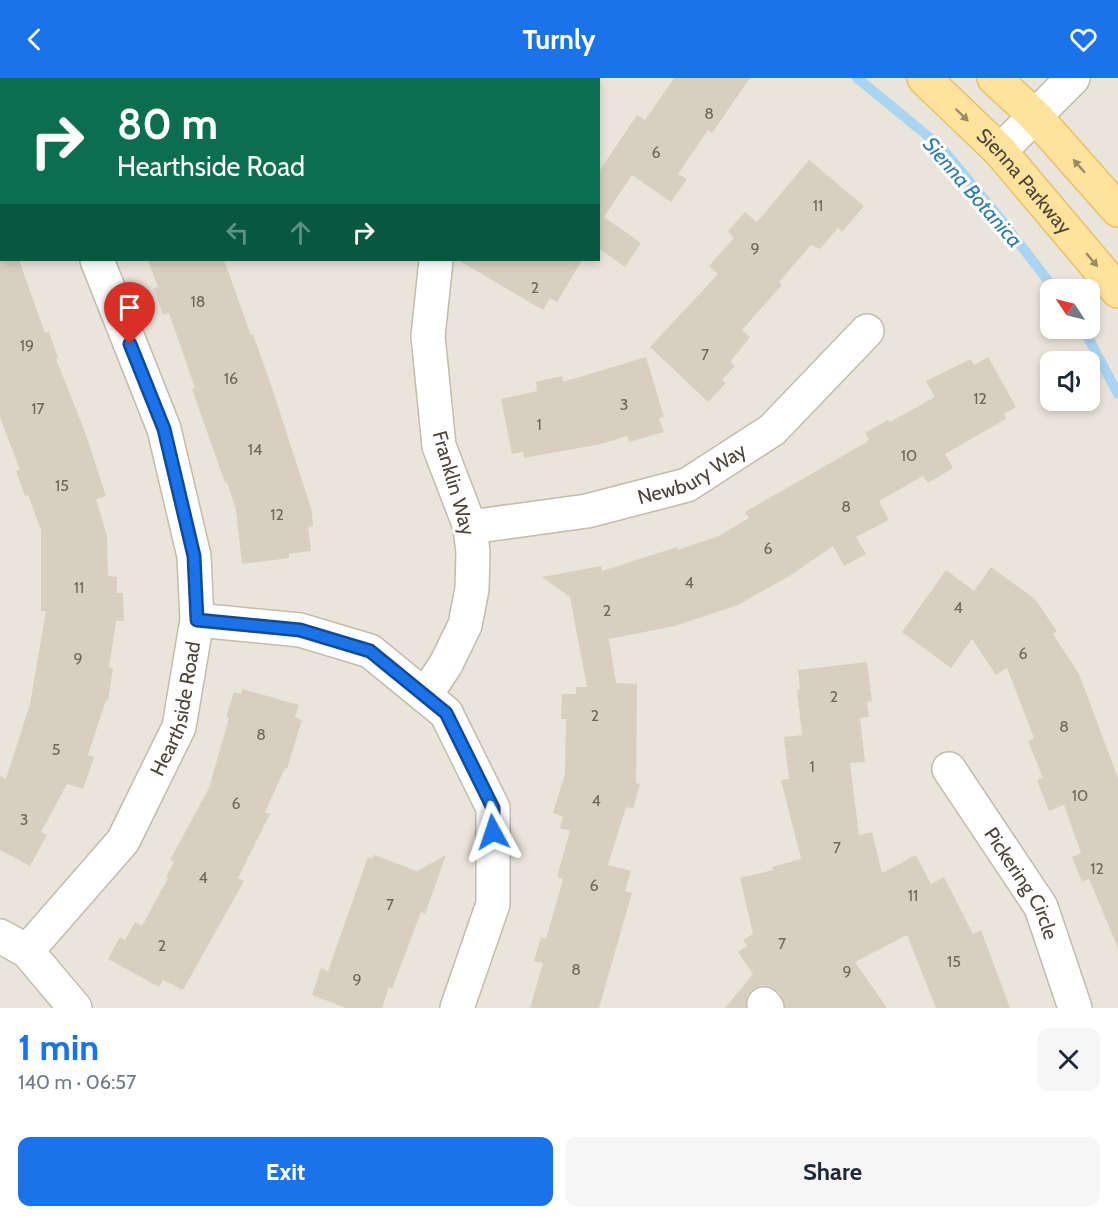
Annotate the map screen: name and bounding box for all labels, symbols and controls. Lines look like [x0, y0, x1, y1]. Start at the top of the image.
icon: back [18, 23, 51, 56]
text: Turnly [523, 23, 595, 56]
icon: heart [1067, 23, 1100, 56]
text: 80 m [117, 98, 218, 150]
icon: right [18, 102, 96, 180]
house number: 8 [704, 104, 714, 123]
one-way arrow [954, 107, 968, 121]
street label: Sienna Parkway [972, 123, 1077, 239]
water label: Sienna Botanica [918, 132, 1028, 252]
house number: 6 [651, 143, 661, 162]
text: Hearthside Road [117, 150, 305, 183]
one-way arrow [1073, 159, 1086, 174]
house number: 11 [813, 196, 823, 215]
icon: left [221, 216, 254, 249]
icon: ahead [284, 216, 317, 249]
icon: right [347, 216, 380, 249]
house number: 9 [750, 239, 760, 258]
one-way arrow [1085, 252, 1098, 267]
house number: 2 [531, 278, 539, 297]
north arrow [1040, 279, 1100, 339]
map controls [1040, 279, 1100, 411]
pin [104, 282, 155, 344]
icon: arrive [113, 291, 146, 324]
house number: 18 [191, 292, 205, 311]
house number: 19 [20, 336, 34, 355]
house number: 7 [701, 345, 709, 364]
button: sound [1040, 351, 1100, 411]
house number: 16 [224, 369, 238, 388]
house number: 12 [973, 389, 987, 408]
house number: 3 [620, 395, 628, 414]
house number: 17 [31, 399, 45, 418]
house number: 1 [536, 415, 542, 434]
street label: Franklin Way [428, 428, 480, 538]
street label: Newbury Way [635, 438, 750, 509]
house number: 14 [248, 440, 262, 459]
house number: 10 [901, 446, 917, 465]
house number: 15 [55, 476, 69, 495]
house number: 8 [841, 497, 851, 516]
house number: 12 [270, 505, 284, 524]
house number: 6 [763, 539, 773, 558]
house number: 4 [684, 573, 694, 592]
house number: 11 [74, 578, 84, 597]
house number: 4 [953, 598, 963, 617]
house number: 2 [603, 601, 611, 620]
street label: Hearthside Road [145, 640, 205, 780]
house number: 6 [1018, 644, 1028, 663]
house number: 9 [73, 649, 83, 668]
house number: 2 [830, 687, 838, 706]
house number: 2 [591, 706, 599, 725]
house number: 8 [1059, 717, 1069, 736]
house number: 8 [256, 725, 266, 744]
house number: 5 [52, 740, 60, 759]
house number: 1 [809, 757, 815, 776]
house number: 10 [1072, 786, 1088, 805]
house number: 4 [591, 791, 601, 810]
house number: 6 [231, 794, 241, 813]
position arrow [461, 800, 525, 864]
house number: 3 [20, 810, 28, 829]
street label: Pickering Circle [979, 823, 1063, 943]
house number: 7 [833, 838, 841, 857]
house number: 12 [1090, 859, 1104, 878]
house number: 4 [198, 868, 208, 887]
house number: 6 [589, 876, 599, 895]
house number: 11 [908, 886, 918, 905]
house number: 7 [386, 895, 394, 914]
house number: 7 [778, 934, 786, 953]
house number: 2 [158, 936, 166, 955]
house number: 15 [947, 952, 961, 971]
house number: 8 [571, 960, 581, 979]
house number: 9 [842, 962, 852, 981]
house number: 9 [352, 970, 362, 989]
text: 1 min [18, 1025, 99, 1069]
button: close [1037, 1028, 1100, 1091]
text: 140 m · 06:57 [18, 1070, 136, 1094]
button: Exit [18, 1137, 553, 1206]
button: Share [565, 1137, 1100, 1206]

